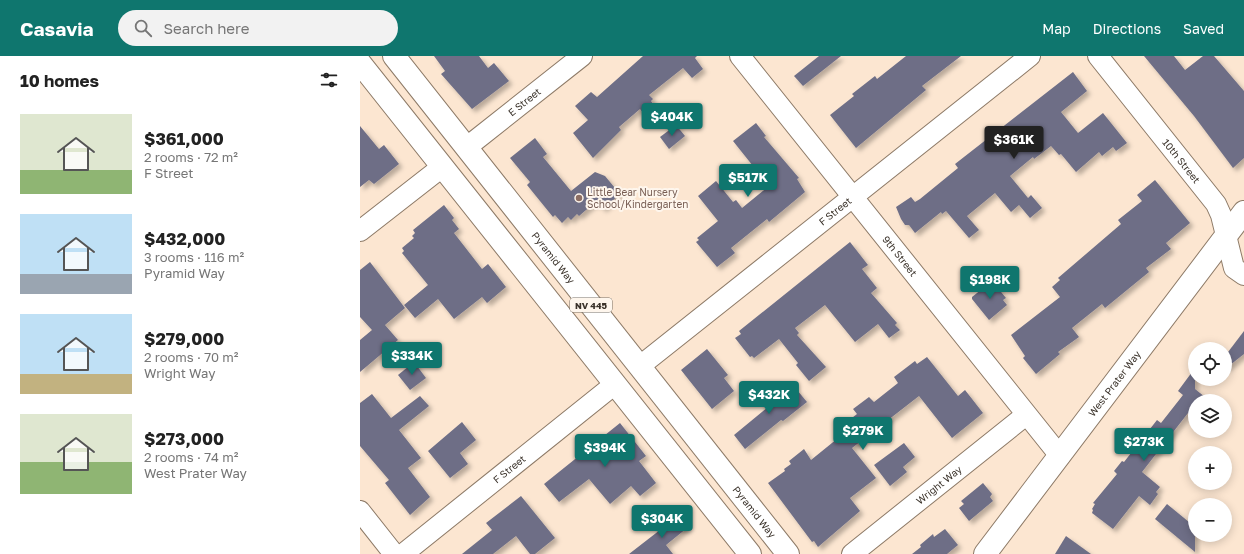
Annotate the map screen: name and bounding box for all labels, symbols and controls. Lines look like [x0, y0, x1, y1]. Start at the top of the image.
search box [118, 10, 398, 46]
text: Casavia [20, 17, 94, 40]
icon: search [132, 17, 154, 39]
text: Search here [164, 19, 249, 37]
text: Map [1042, 20, 1071, 37]
text: Directions [1093, 20, 1161, 37]
text: Saved [1183, 20, 1224, 37]
icon: filters [318, 69, 340, 91]
text: 10 homes [20, 70, 99, 91]
street label: E Street [506, 85, 543, 118]
pin: $404K [644, 103, 700, 137]
text: $404K [651, 108, 693, 124]
pin: $361K [986, 126, 1042, 160]
text: $361,000 [144, 128, 224, 149]
icon: home [52, 130, 100, 178]
text: $361K [993, 131, 1035, 147]
street label: 10th Street [1160, 136, 1203, 185]
text: 2 rooms · 72 m² [144, 149, 238, 165]
pin: $517K [720, 164, 776, 198]
text: F Street [144, 165, 193, 181]
text: $517K [728, 169, 768, 185]
place label: Little Bear Nursery School/Kindergarten [587, 186, 688, 210]
marker: Little Bear Nursery School/Kindergarten [574, 193, 584, 203]
street label: F Street [816, 195, 854, 228]
text: $432,000 [144, 228, 225, 249]
street label: Pyramid Way [529, 229, 578, 286]
icon: home [52, 230, 100, 278]
street label: 9th Street [880, 233, 920, 279]
text: 3 rooms · 116 m² [144, 249, 244, 265]
text: Pyramid Way [144, 265, 225, 281]
pin: $198K [962, 266, 1018, 300]
text: $198K [969, 271, 1011, 287]
road number: NV 445 [570, 298, 612, 312]
text: $279,000 [144, 328, 224, 349]
icon: home [52, 330, 100, 378]
pin: $334K [384, 342, 440, 376]
map controls [1188, 342, 1232, 542]
button: locate [1188, 342, 1232, 386]
text: $334K [391, 347, 433, 363]
street label: West Prater Way [1085, 348, 1143, 419]
text: 2 rooms · 70 m² [144, 349, 239, 365]
text: Wright Way [144, 365, 215, 381]
pin: $432K [741, 381, 797, 415]
text: $432K [748, 386, 790, 402]
button: layers [1188, 394, 1232, 438]
pin: $279K [835, 417, 891, 451]
text: $279K [842, 422, 884, 438]
text: $273,000 [144, 428, 224, 449]
pin: $273K [1116, 428, 1172, 462]
icon: home [52, 430, 100, 478]
text: $273K [1123, 433, 1165, 449]
pin: $394K [577, 434, 633, 468]
text: $394K [584, 439, 626, 455]
button: + [1188, 446, 1232, 490]
text: 2 rooms · 74 m² [144, 449, 238, 465]
street label: F Street [490, 452, 528, 486]
street label: Wright Way [914, 463, 964, 507]
text: West Prater Way [144, 465, 247, 481]
street label: Pyramid Way [730, 483, 779, 540]
button: − [1188, 498, 1232, 542]
pin: $304K [634, 505, 690, 539]
text: $304K [641, 510, 683, 526]

